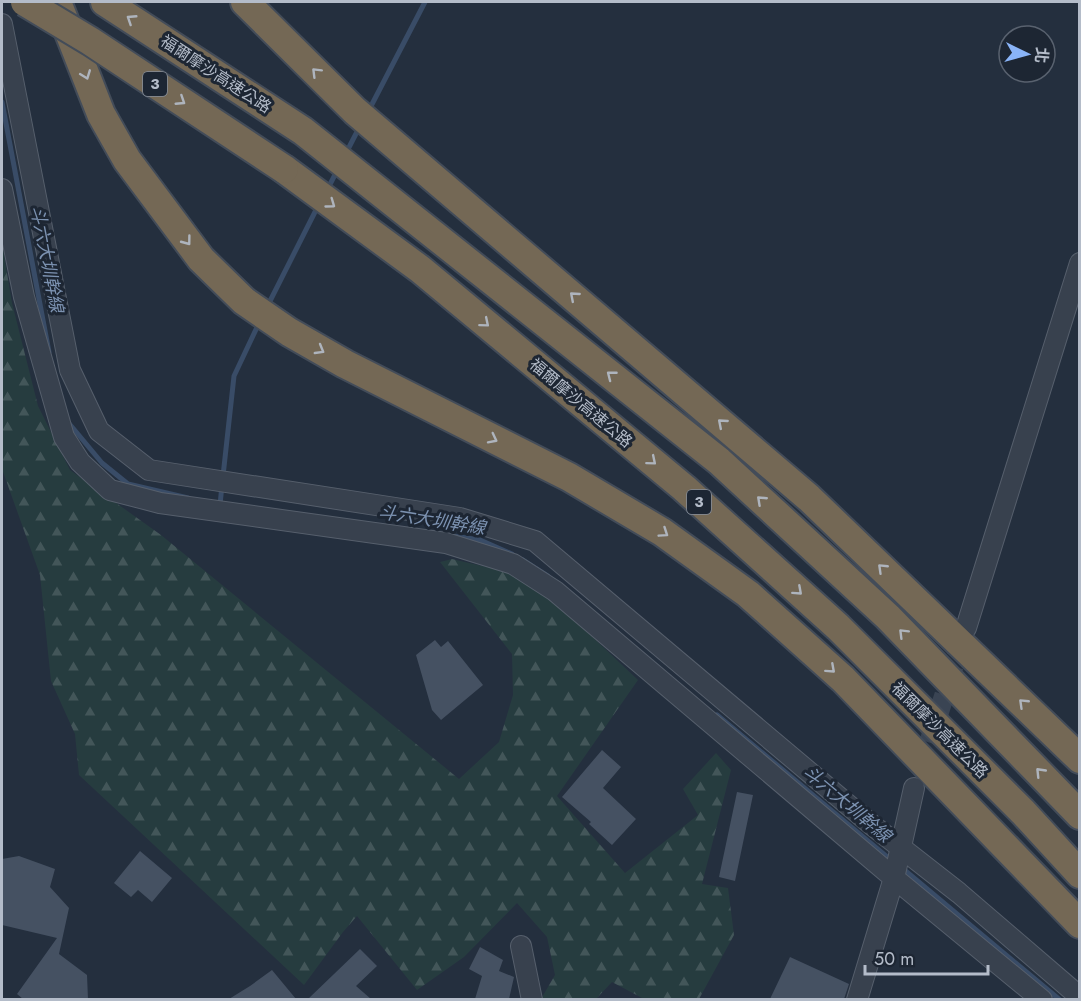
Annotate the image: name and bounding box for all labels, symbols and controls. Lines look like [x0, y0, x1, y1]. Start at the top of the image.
one-way arrow [127, 14, 137, 26]
north arrow [997, 24, 1057, 84]
street label: 福爾摩沙高速公路 [156, 29, 276, 119]
text: 北 [1029, 46, 1054, 64]
one-way arrow [79, 69, 91, 80]
one-way arrow [313, 69, 324, 80]
road number: 3 [143, 72, 167, 96]
one-way arrow [174, 94, 185, 105]
one-way arrow [325, 197, 336, 208]
water label: 斗六大圳幹線 [24, 204, 70, 316]
one-way arrow [180, 234, 191, 245]
one-way arrow [570, 292, 581, 303]
one-way arrow [478, 316, 489, 327]
one-way arrow [314, 342, 324, 354]
street label: 福爾摩沙高速公路 [525, 353, 637, 453]
one-way arrow [607, 372, 618, 383]
one-way arrow [718, 419, 729, 430]
one-way arrow [487, 432, 498, 443]
one-way arrow [645, 454, 656, 465]
road number: 3 [687, 490, 711, 514]
one-way arrow [757, 496, 768, 507]
water label: 斗六大圳幹線 [377, 499, 489, 542]
one-way arrow [658, 526, 668, 538]
one-way arrow [879, 564, 889, 575]
one-way arrow [791, 584, 801, 595]
one-way arrow [900, 629, 911, 640]
one-way arrow [825, 662, 835, 673]
street label: 福爾摩沙高速公路 [887, 677, 993, 783]
one-way arrow [1020, 699, 1030, 710]
water label: 斗六大圳幹線 [797, 759, 898, 850]
one-way arrow [1036, 768, 1047, 778]
scale bar [865, 938, 988, 976]
text: 50 m [874, 946, 914, 972]

